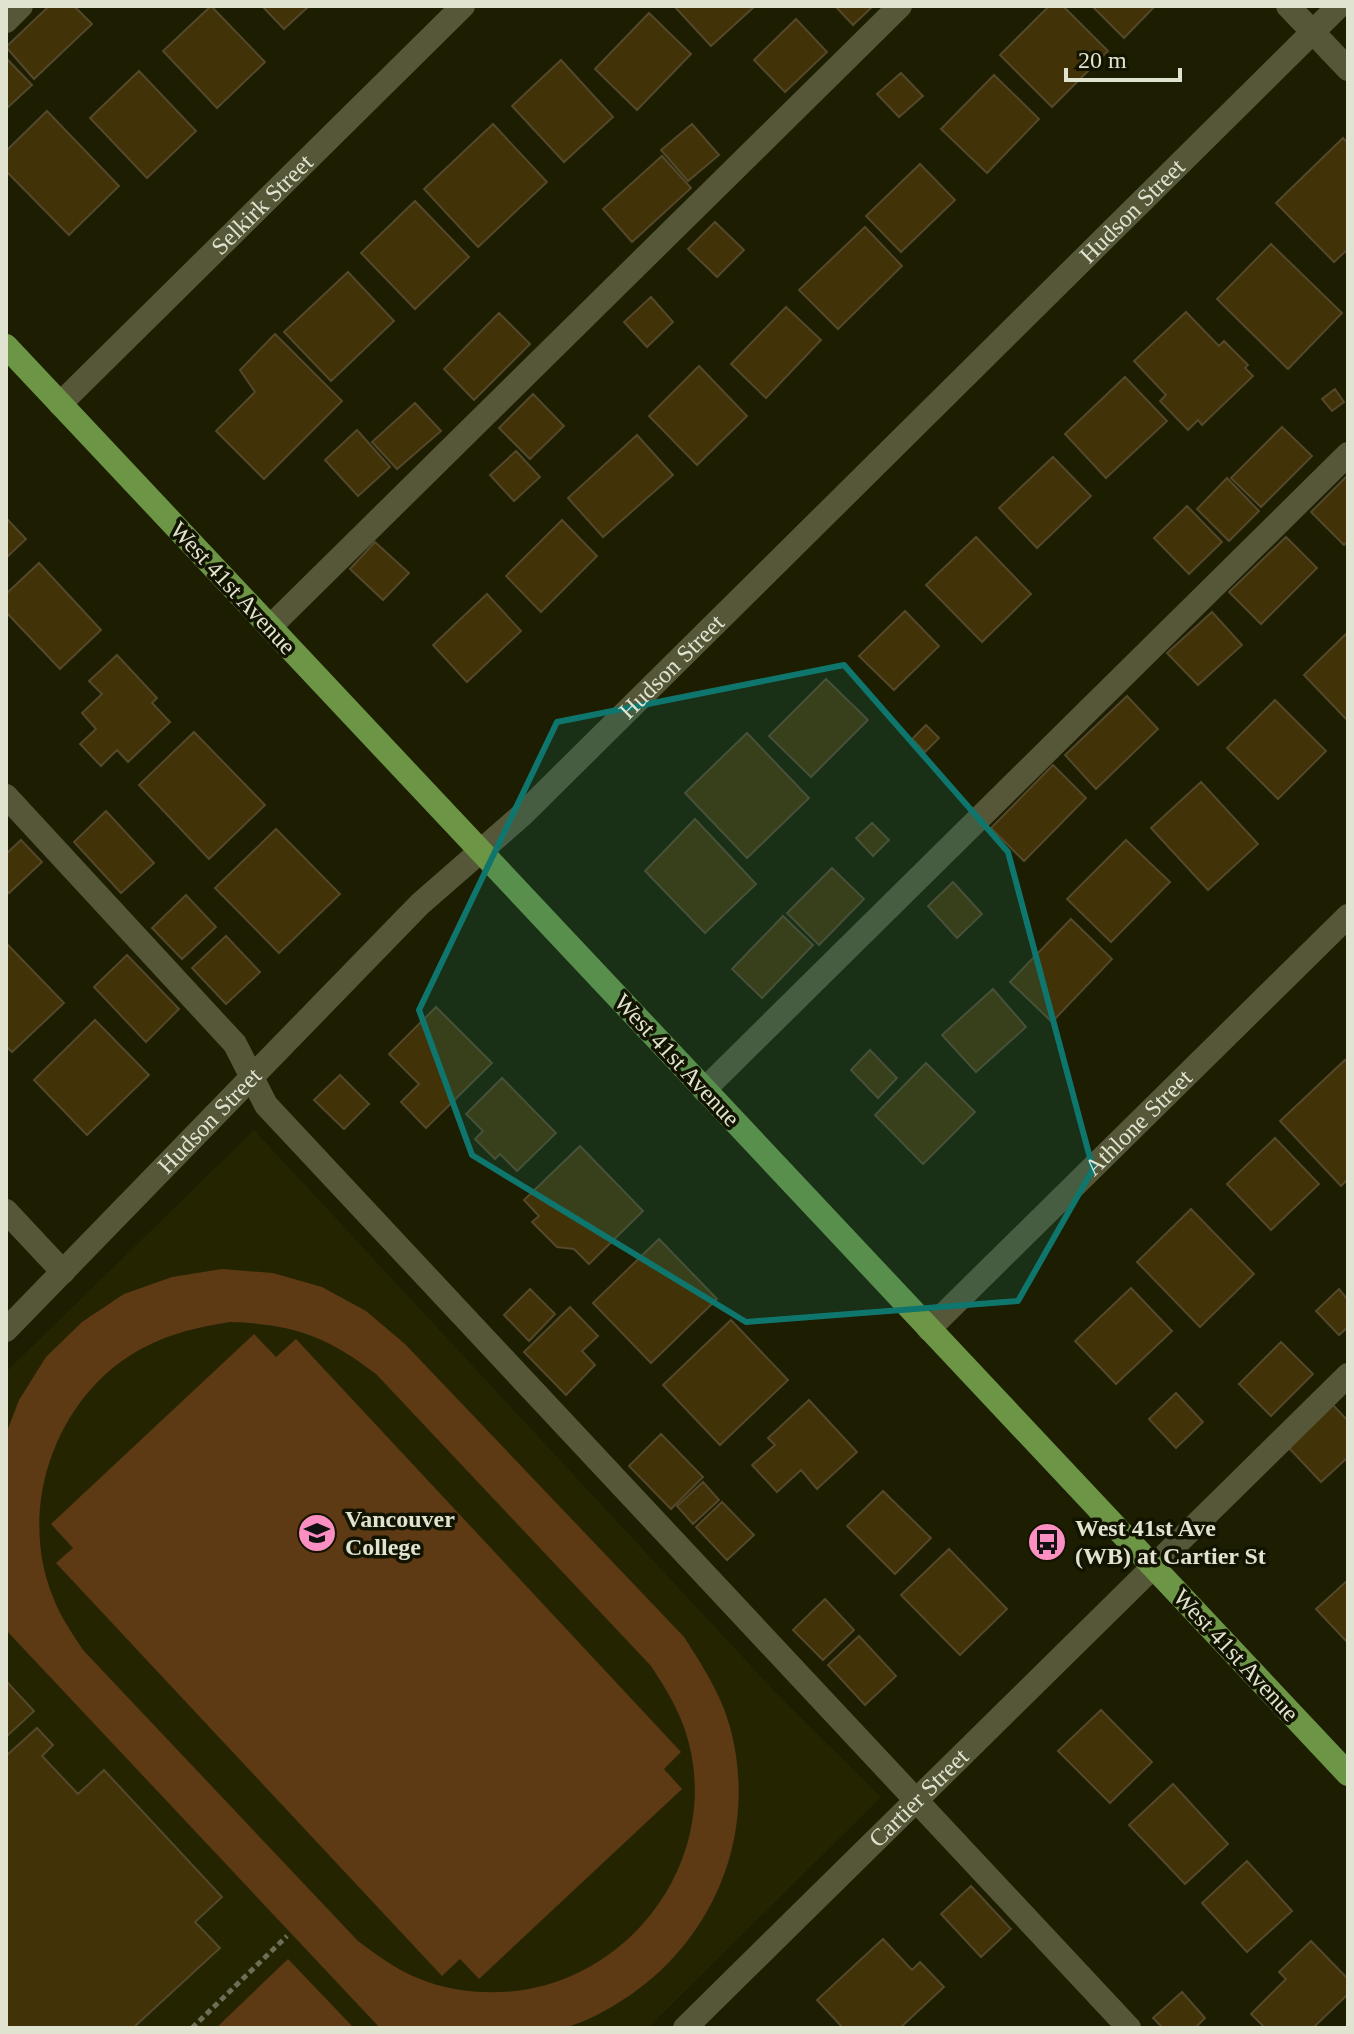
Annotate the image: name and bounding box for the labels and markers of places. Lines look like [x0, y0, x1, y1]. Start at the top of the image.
place label: Vancouver College [345, 1506, 455, 1560]
school or university icon: Vancouver College [296, 1512, 338, 1554]
place label: West 41st Ave (WB) at Cartier St [1075, 1515, 1266, 1569]
bus stop icon: West 41st Ave (WB) at Cartier St [1026, 1521, 1068, 1563]

